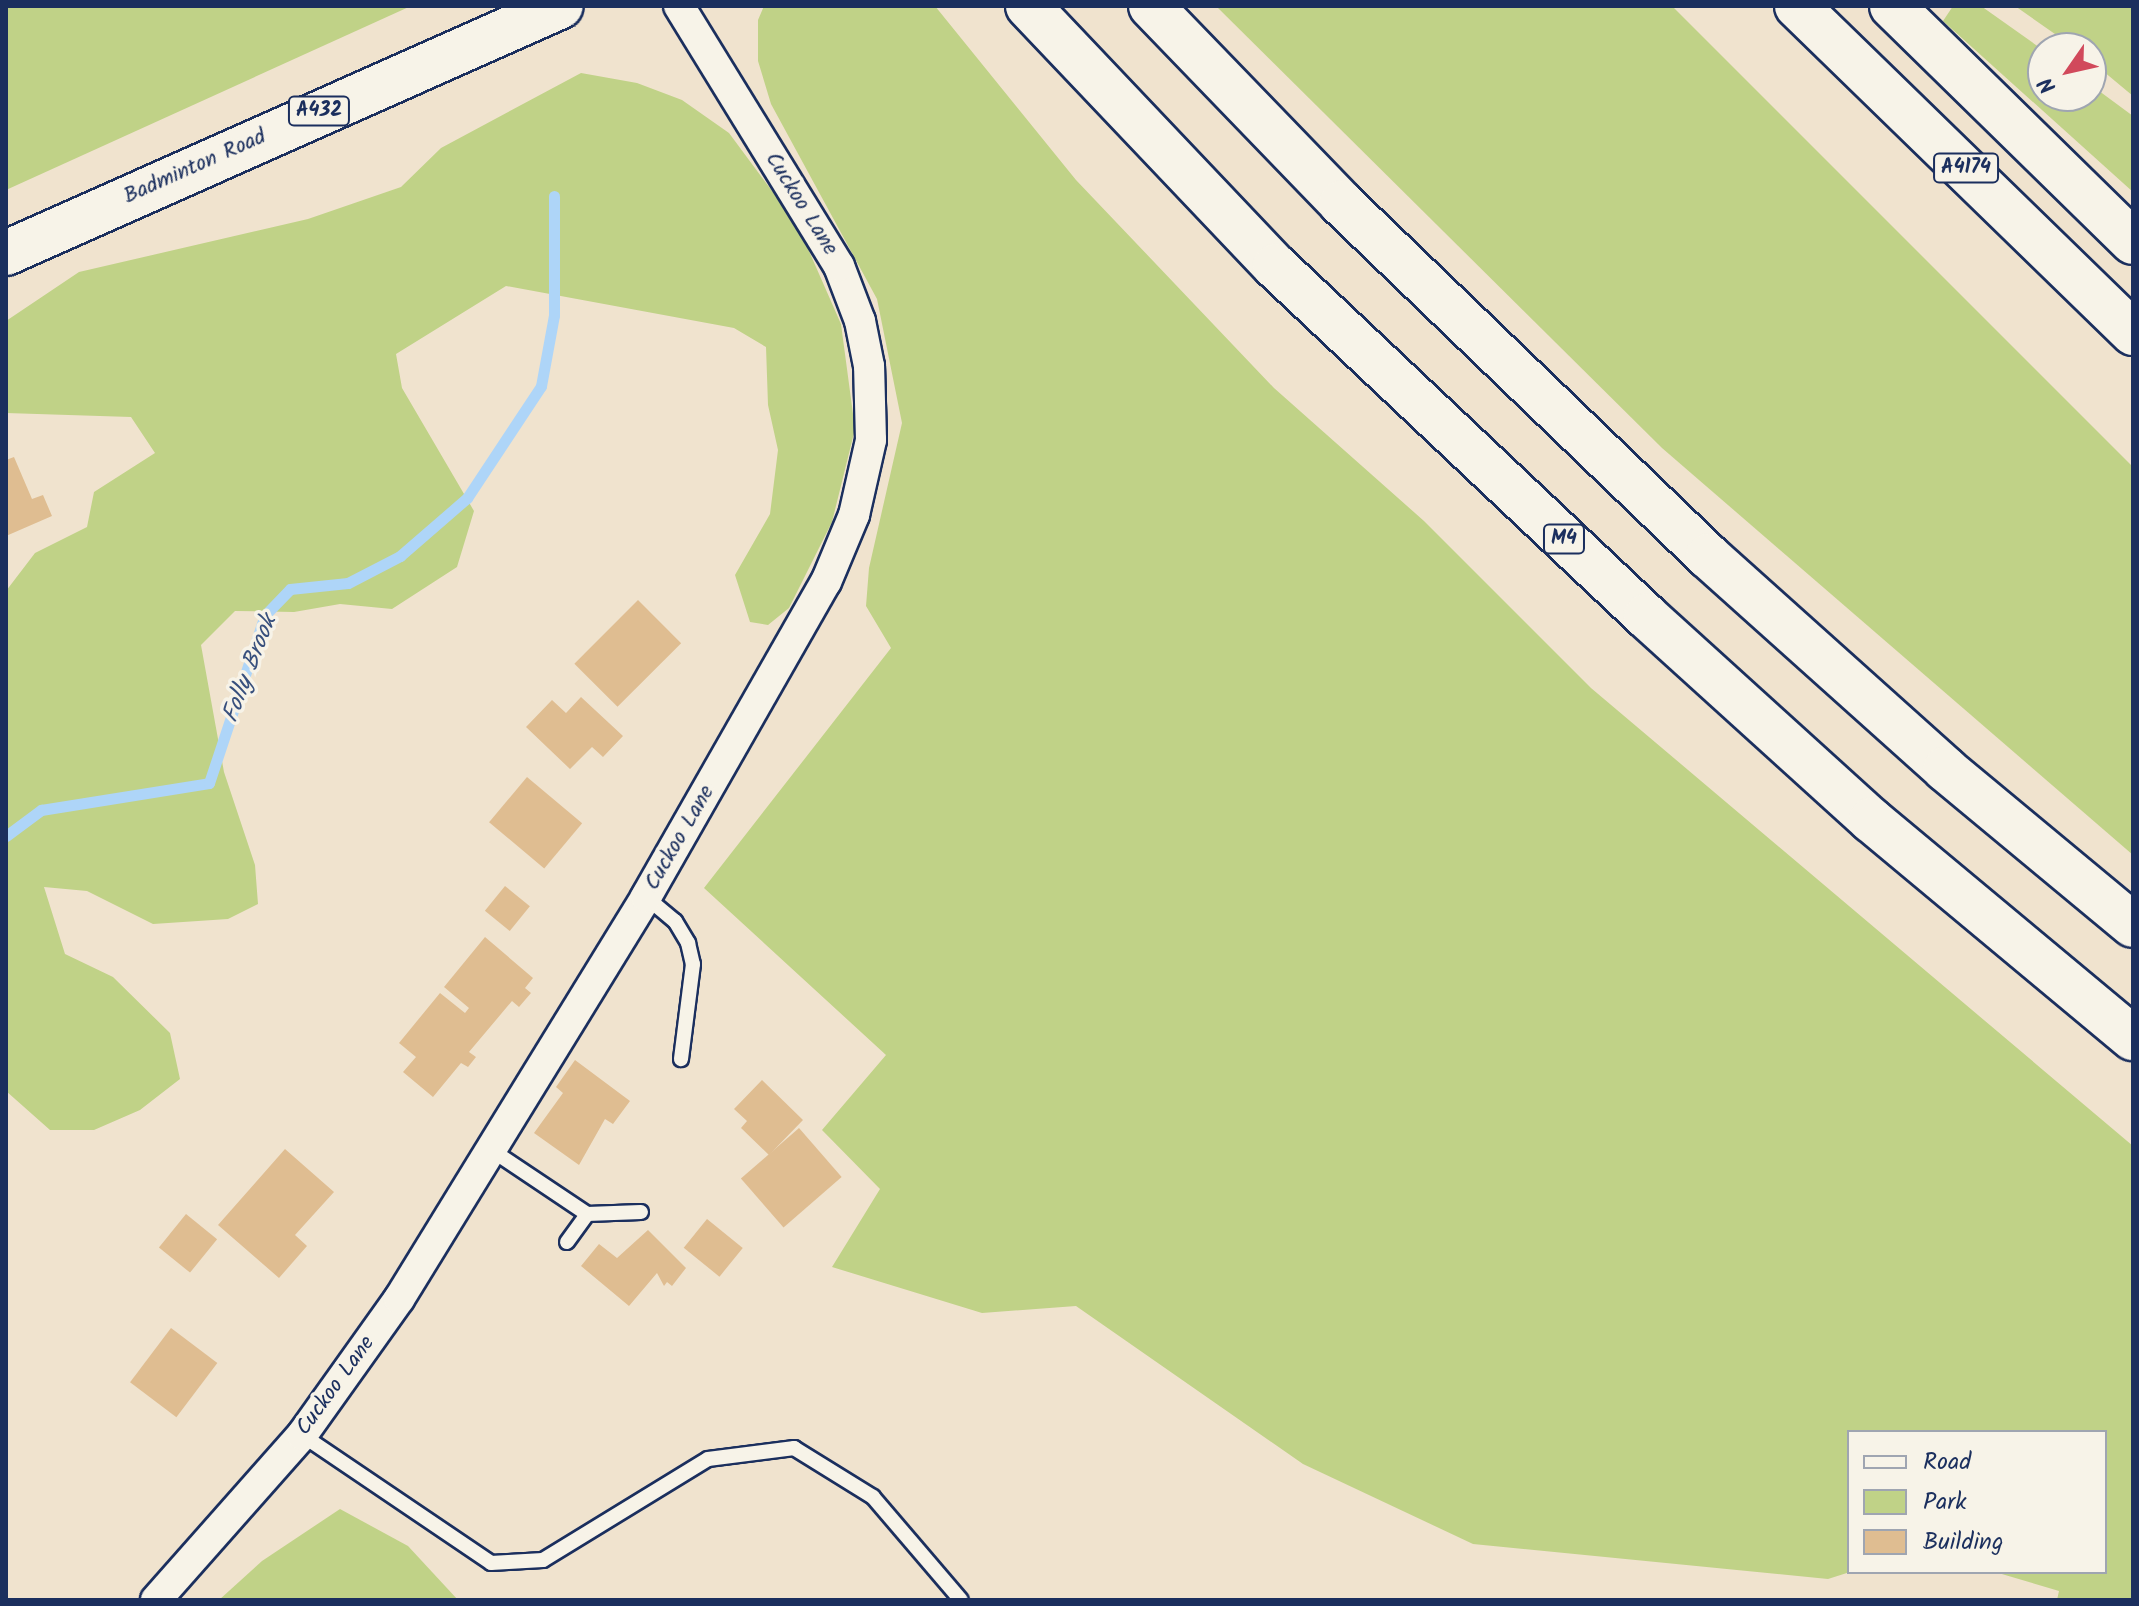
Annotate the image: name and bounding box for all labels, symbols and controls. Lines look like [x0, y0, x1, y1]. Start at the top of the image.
north arrow [2027, 32, 2107, 112]
text: N [2030, 69, 2067, 100]
road number: A432 [287, 95, 351, 127]
street label: Badminton Road [120, 124, 270, 210]
street label: Cuckoo Lane [759, 148, 843, 260]
road number: A4174 [1932, 152, 2000, 184]
road number: M4 [1542, 523, 1586, 555]
water label: Folly Brook [216, 611, 284, 727]
street label: Cuckoo Lane [639, 781, 721, 895]
street label: Cuckoo Lane [291, 1331, 381, 1441]
legend [1847, 1430, 2107, 1574]
text: Road [1923, 1443, 1971, 1482]
text: Park [1923, 1483, 1967, 1522]
text: Building [1923, 1523, 2003, 1562]

